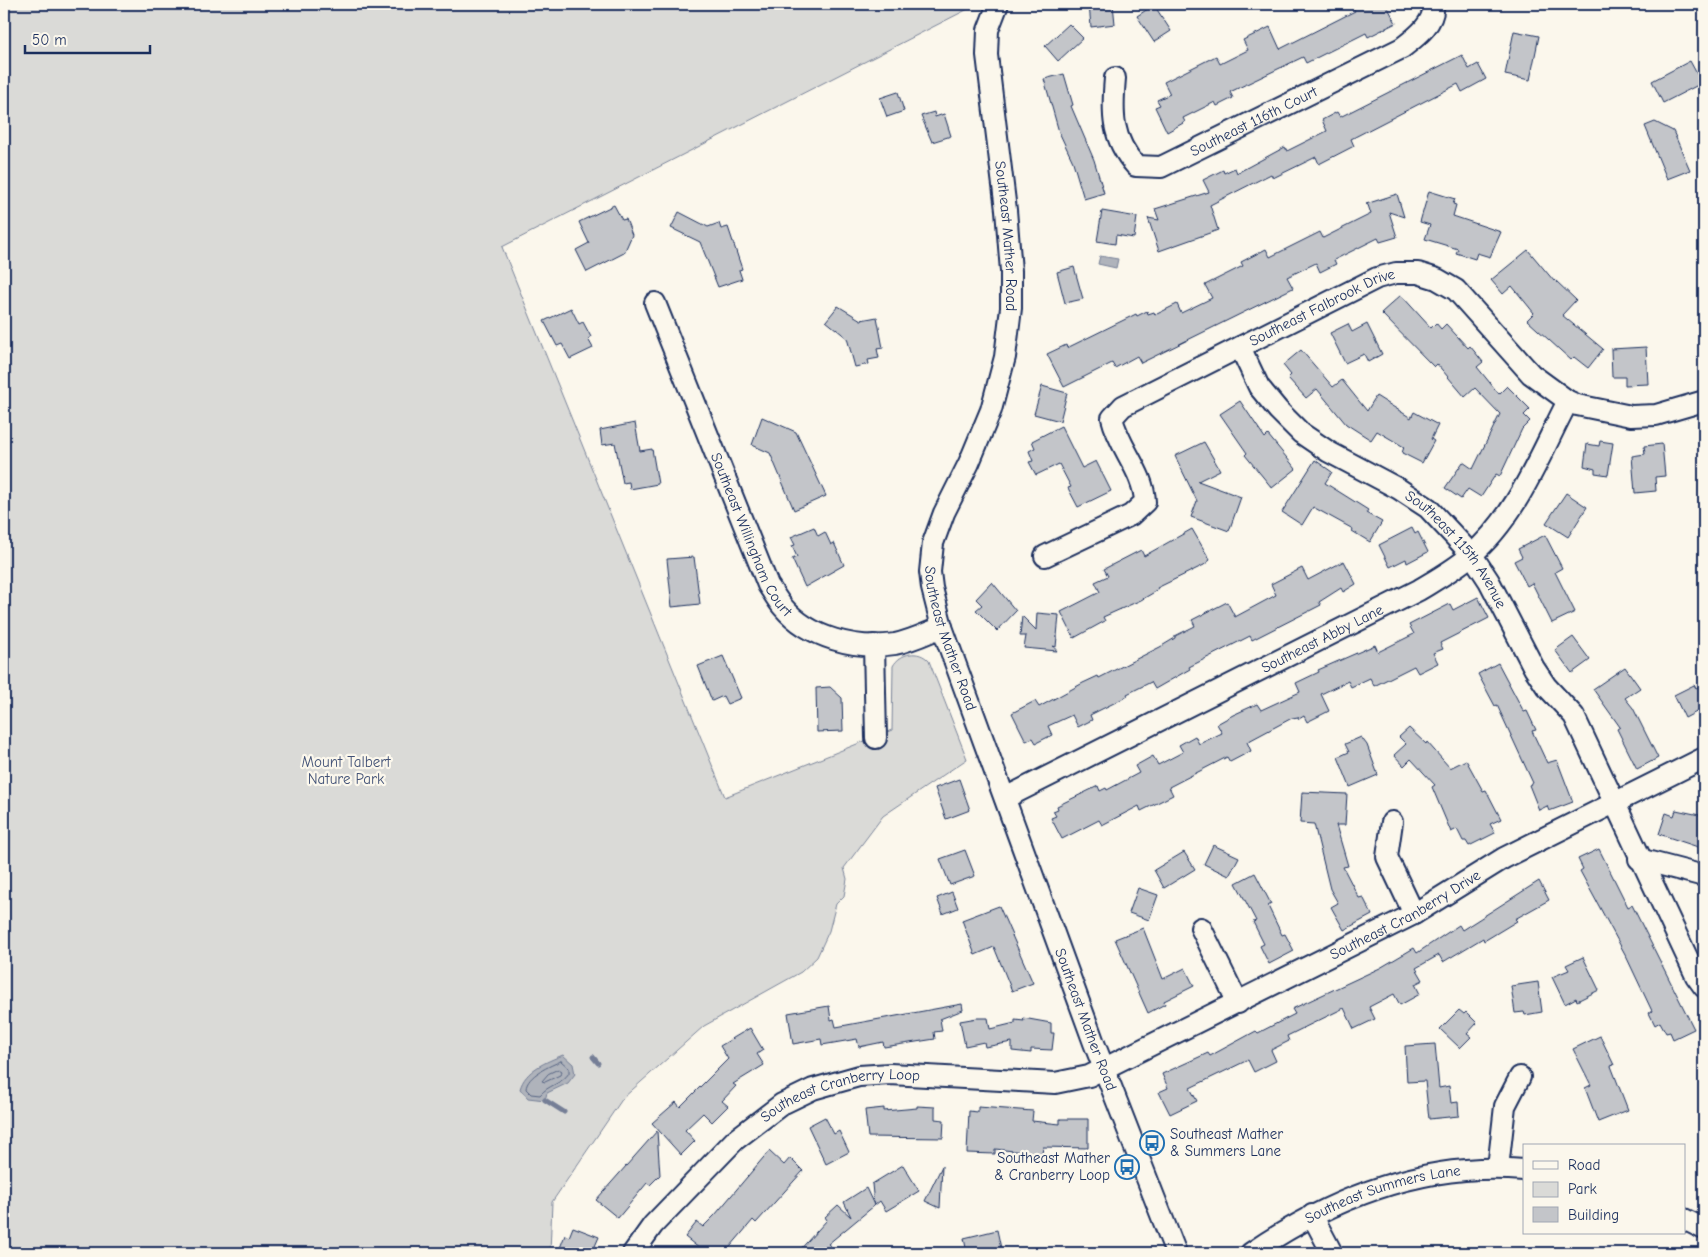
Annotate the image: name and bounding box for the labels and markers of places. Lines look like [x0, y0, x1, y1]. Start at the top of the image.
place label: Southeast Mather & Summers Lane [1170, 1125, 1283, 1160]
bus stop icon: Southeast Mather & Summers Lane [1139, 1130, 1165, 1156]
place label: Southeast Mather & Cranberry Loop [994, 1149, 1110, 1184]
bus stop icon: Southeast Mather & Cranberry Loop [1114, 1154, 1140, 1180]

